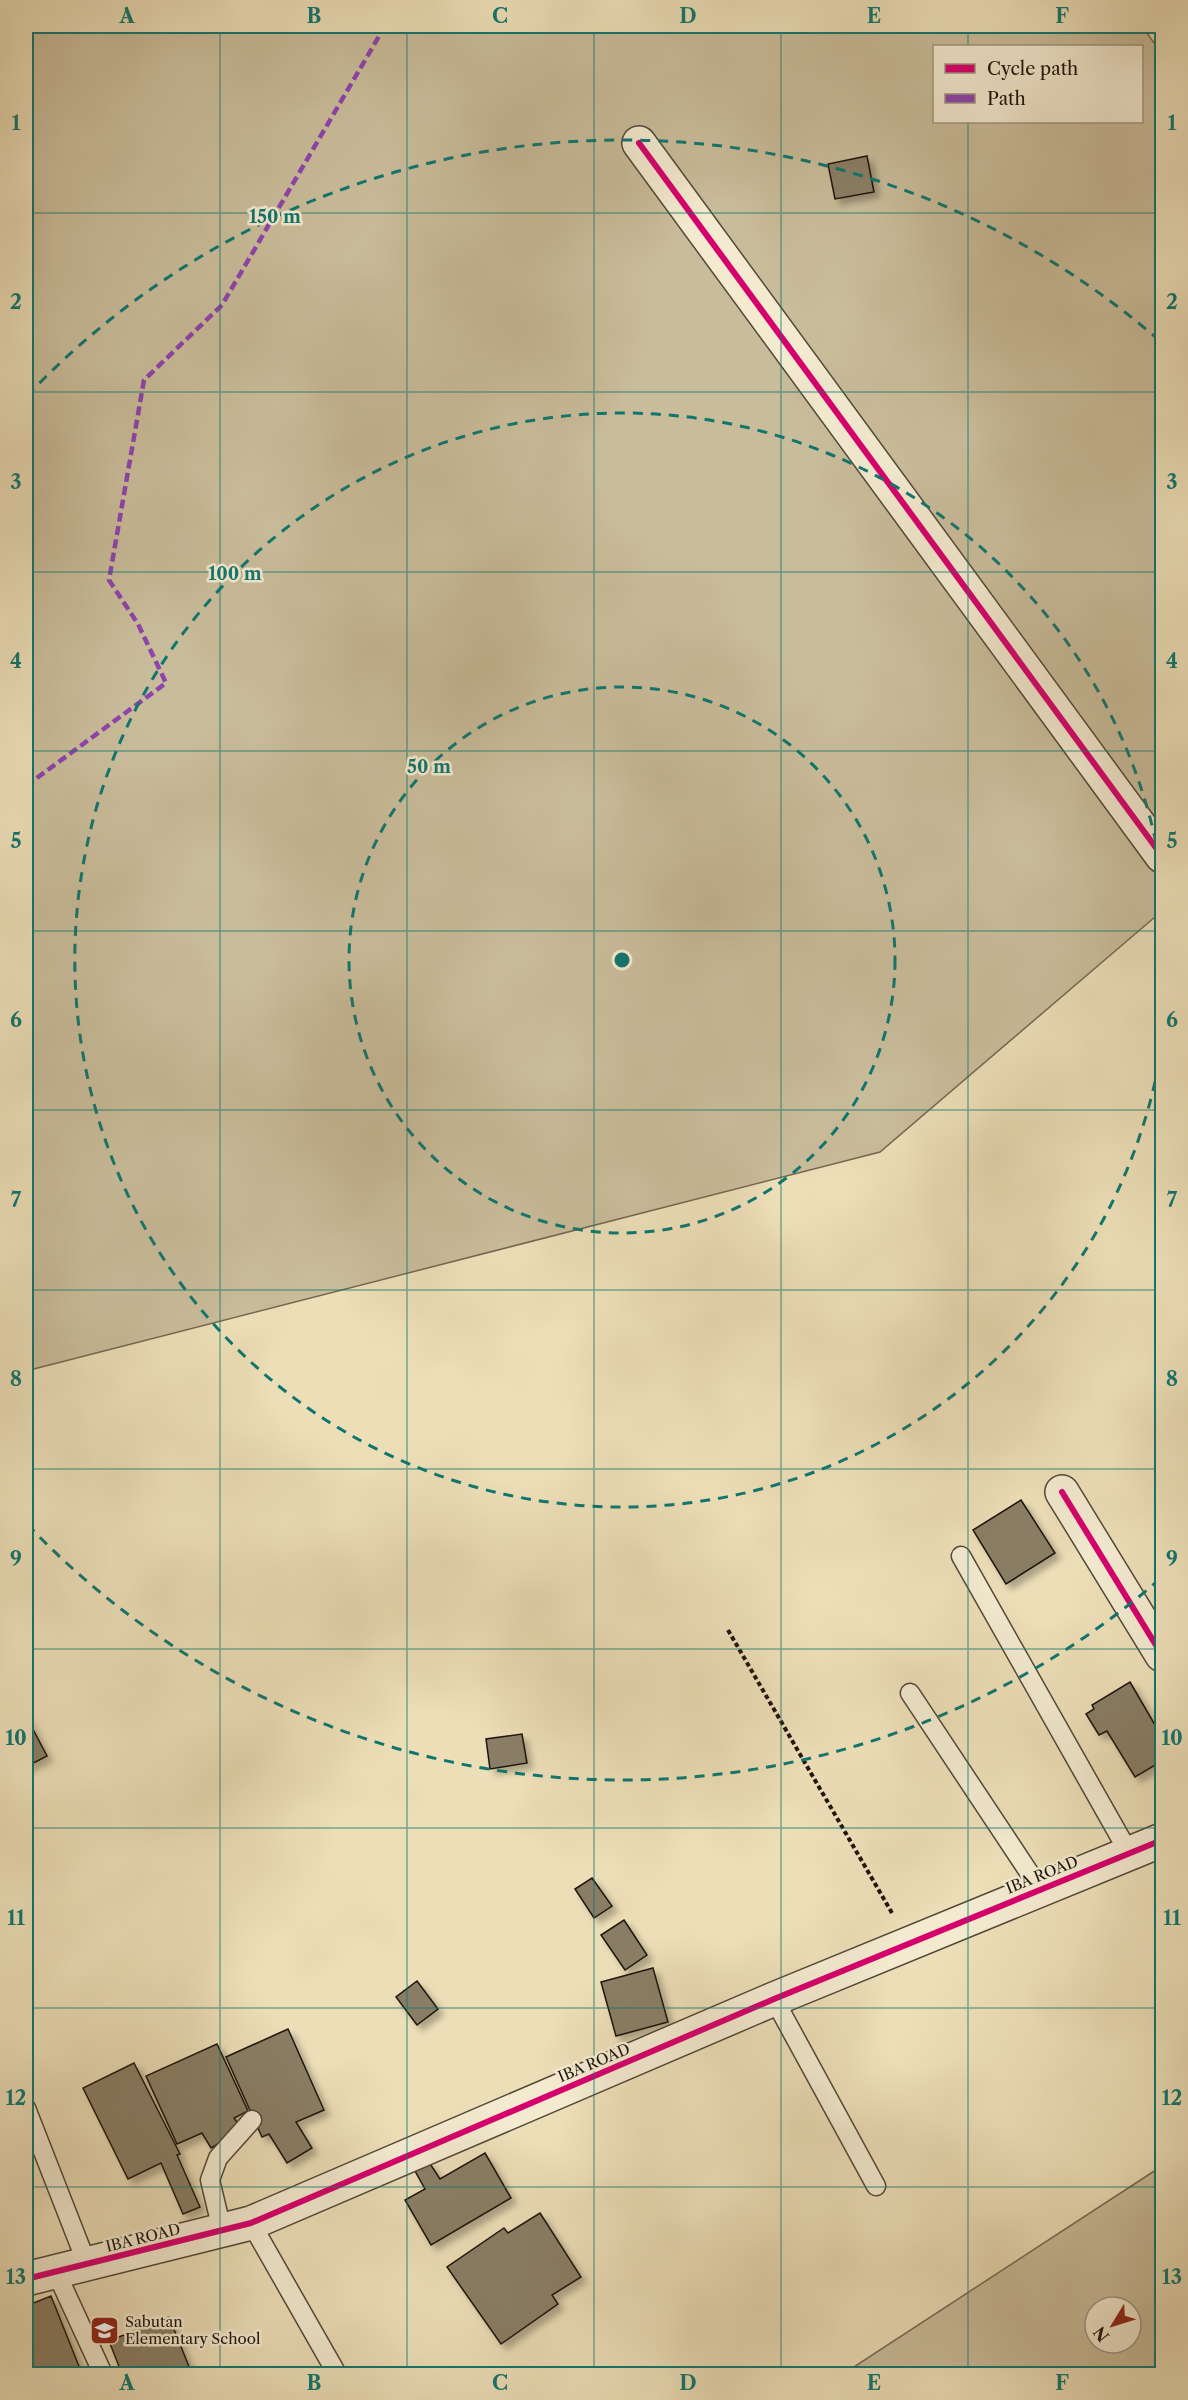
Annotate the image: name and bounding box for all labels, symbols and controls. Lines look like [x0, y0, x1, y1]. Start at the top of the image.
text: A [118, 4, 135, 28]
text: B [307, 4, 322, 28]
text: C [492, 4, 508, 28]
text: D [679, 4, 697, 28]
text: E [867, 4, 881, 28]
text: F [1055, 4, 1069, 28]
legend [933, 45, 1143, 123]
text: Cycle path [987, 58, 1078, 80]
text: Path [987, 88, 1026, 110]
text: 1 [12, 111, 21, 135]
text: 1 [1168, 111, 1177, 135]
text: 150 m [249, 206, 301, 228]
text: 2 [10, 290, 22, 314]
text: 2 [1166, 290, 1178, 314]
text: 3 [10, 470, 22, 494]
text: 3 [1166, 470, 1178, 494]
text: 100 m [208, 563, 262, 585]
text: 4 [10, 649, 22, 673]
text: 4 [1166, 649, 1178, 673]
text: 50 m [407, 756, 451, 778]
text: 5 [10, 829, 22, 853]
text: 5 [1166, 829, 1178, 853]
centre of rings [612, 950, 632, 970]
text: 6 [10, 1008, 22, 1032]
text: 6 [1166, 1008, 1178, 1032]
text: 7 [11, 1188, 22, 1212]
text: 7 [1167, 1188, 1178, 1212]
text: 8 [10, 1367, 22, 1391]
text: 8 [1166, 1367, 1178, 1391]
text: 9 [10, 1547, 22, 1571]
text: 9 [1166, 1547, 1178, 1571]
text: 10 [5, 1726, 27, 1750]
text: 10 [1161, 1726, 1183, 1750]
street label: IBA ROAD [1003, 1851, 1081, 1898]
text: 11 [7, 1906, 25, 1930]
text: 11 [1163, 1906, 1181, 1930]
street label: IBA ROAD [555, 2039, 633, 2086]
text: 12 [6, 2086, 26, 2110]
text: 12 [1162, 2086, 1182, 2110]
street label: IBA ROAD [104, 2219, 182, 2256]
text: 13 [6, 2265, 26, 2289]
text: 13 [1162, 2265, 1182, 2289]
north arrow [1083, 2295, 1143, 2355]
place label: Sabutan Elementary School [125, 2312, 261, 2348]
school or university icon: Sabutan Elementary School [88, 2315, 120, 2347]
text: N [1089, 2323, 1113, 2346]
text: A [118, 2371, 135, 2395]
text: B [307, 2371, 322, 2395]
text: C [492, 2371, 508, 2395]
text: D [679, 2371, 697, 2395]
text: E [867, 2371, 881, 2395]
text: F [1055, 2371, 1069, 2395]

